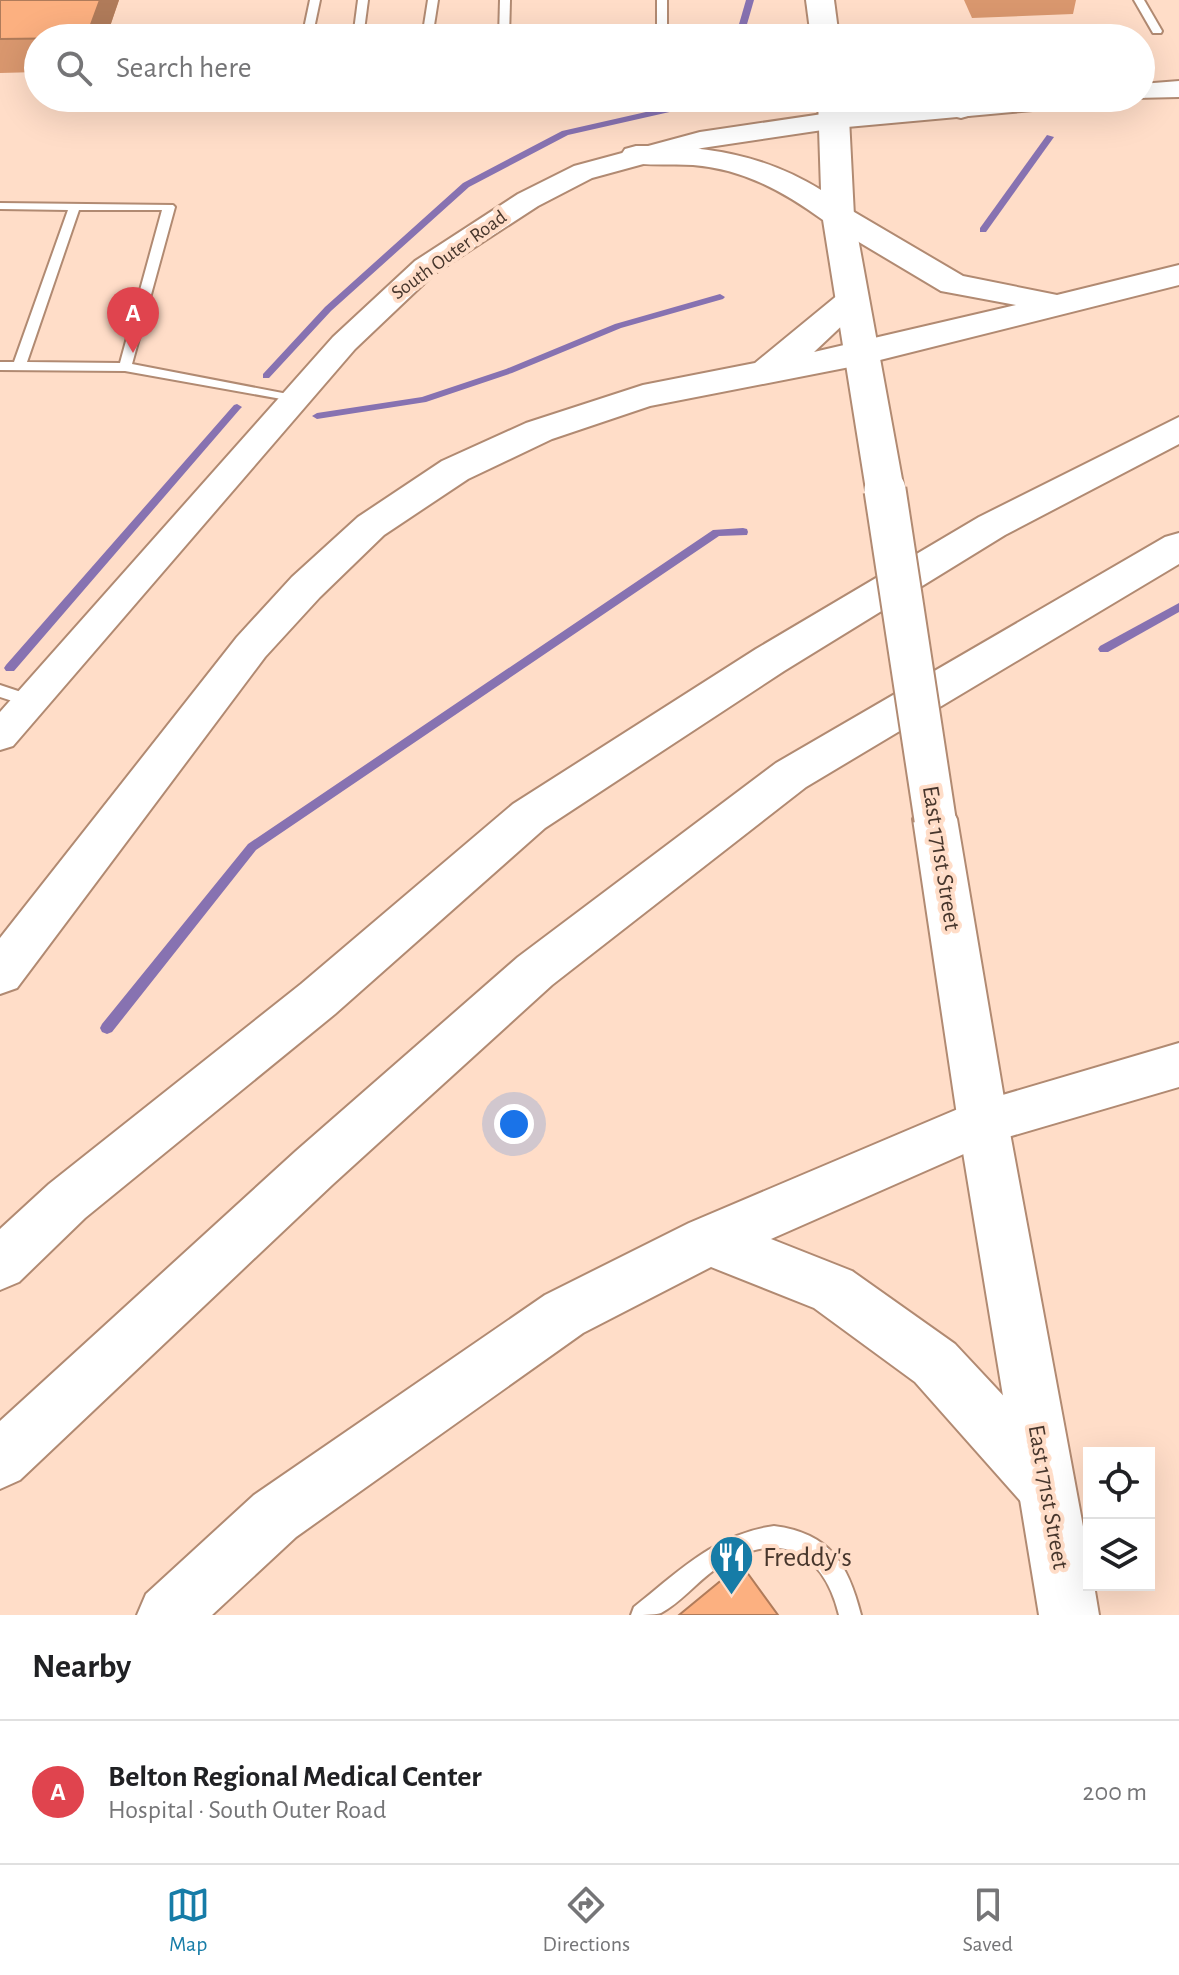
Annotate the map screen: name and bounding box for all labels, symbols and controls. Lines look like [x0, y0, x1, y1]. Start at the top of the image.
search box [24, 24, 1155, 112]
icon: search [52, 46, 96, 90]
text: Search here [116, 53, 252, 83]
street label: South Outer Road [388, 207, 510, 303]
pin: A [107, 287, 159, 353]
street label: East 171st Street [918, 784, 964, 932]
your location [494, 1104, 534, 1144]
street label: East 171st Street [1023, 1423, 1073, 1571]
map controls [1083, 1447, 1155, 1591]
button: locate [1083, 1447, 1155, 1519]
button: layers [1083, 1519, 1155, 1591]
restaurant icon: Freddy's [708, 1534, 756, 1597]
place label: Freddy's [763, 1544, 852, 1572]
text: Nearby [32, 1650, 131, 1684]
text: Belton Regional Medical Center [108, 1762, 482, 1792]
text: A [50, 1779, 66, 1805]
text: 200 m [1083, 1779, 1147, 1805]
text: Hospital · South Outer Road [108, 1797, 386, 1823]
tab: Map [166, 1883, 210, 1957]
tab: Directions [542, 1883, 630, 1957]
tab: Saved [962, 1883, 1013, 1957]

